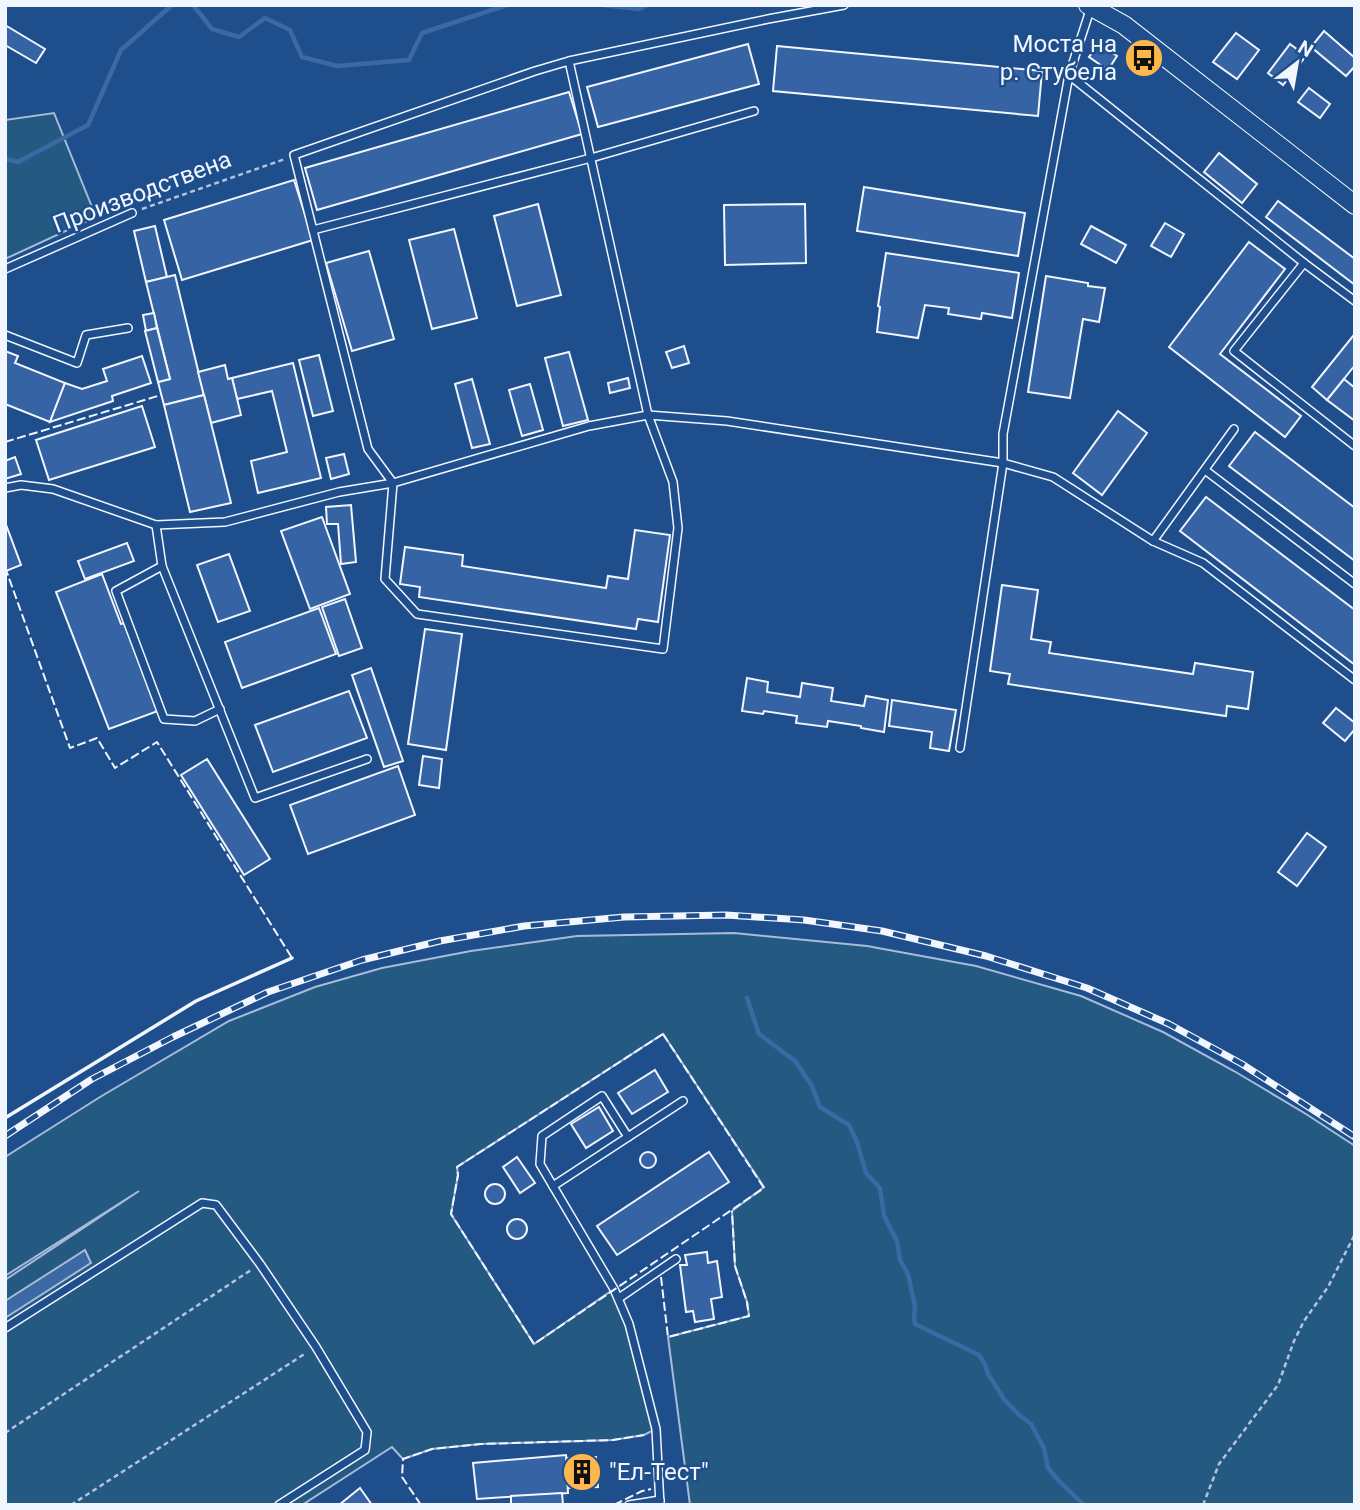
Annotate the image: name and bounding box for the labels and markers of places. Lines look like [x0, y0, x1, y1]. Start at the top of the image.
place label: Моста на р. Стубела [1000, 30, 1117, 86]
bus stop icon: Моста на р. Стубела [1123, 37, 1165, 79]
building icon: "Ел-Тест" [561, 1451, 603, 1493]
place label: "Ел-Тест" [609, 1458, 709, 1486]

